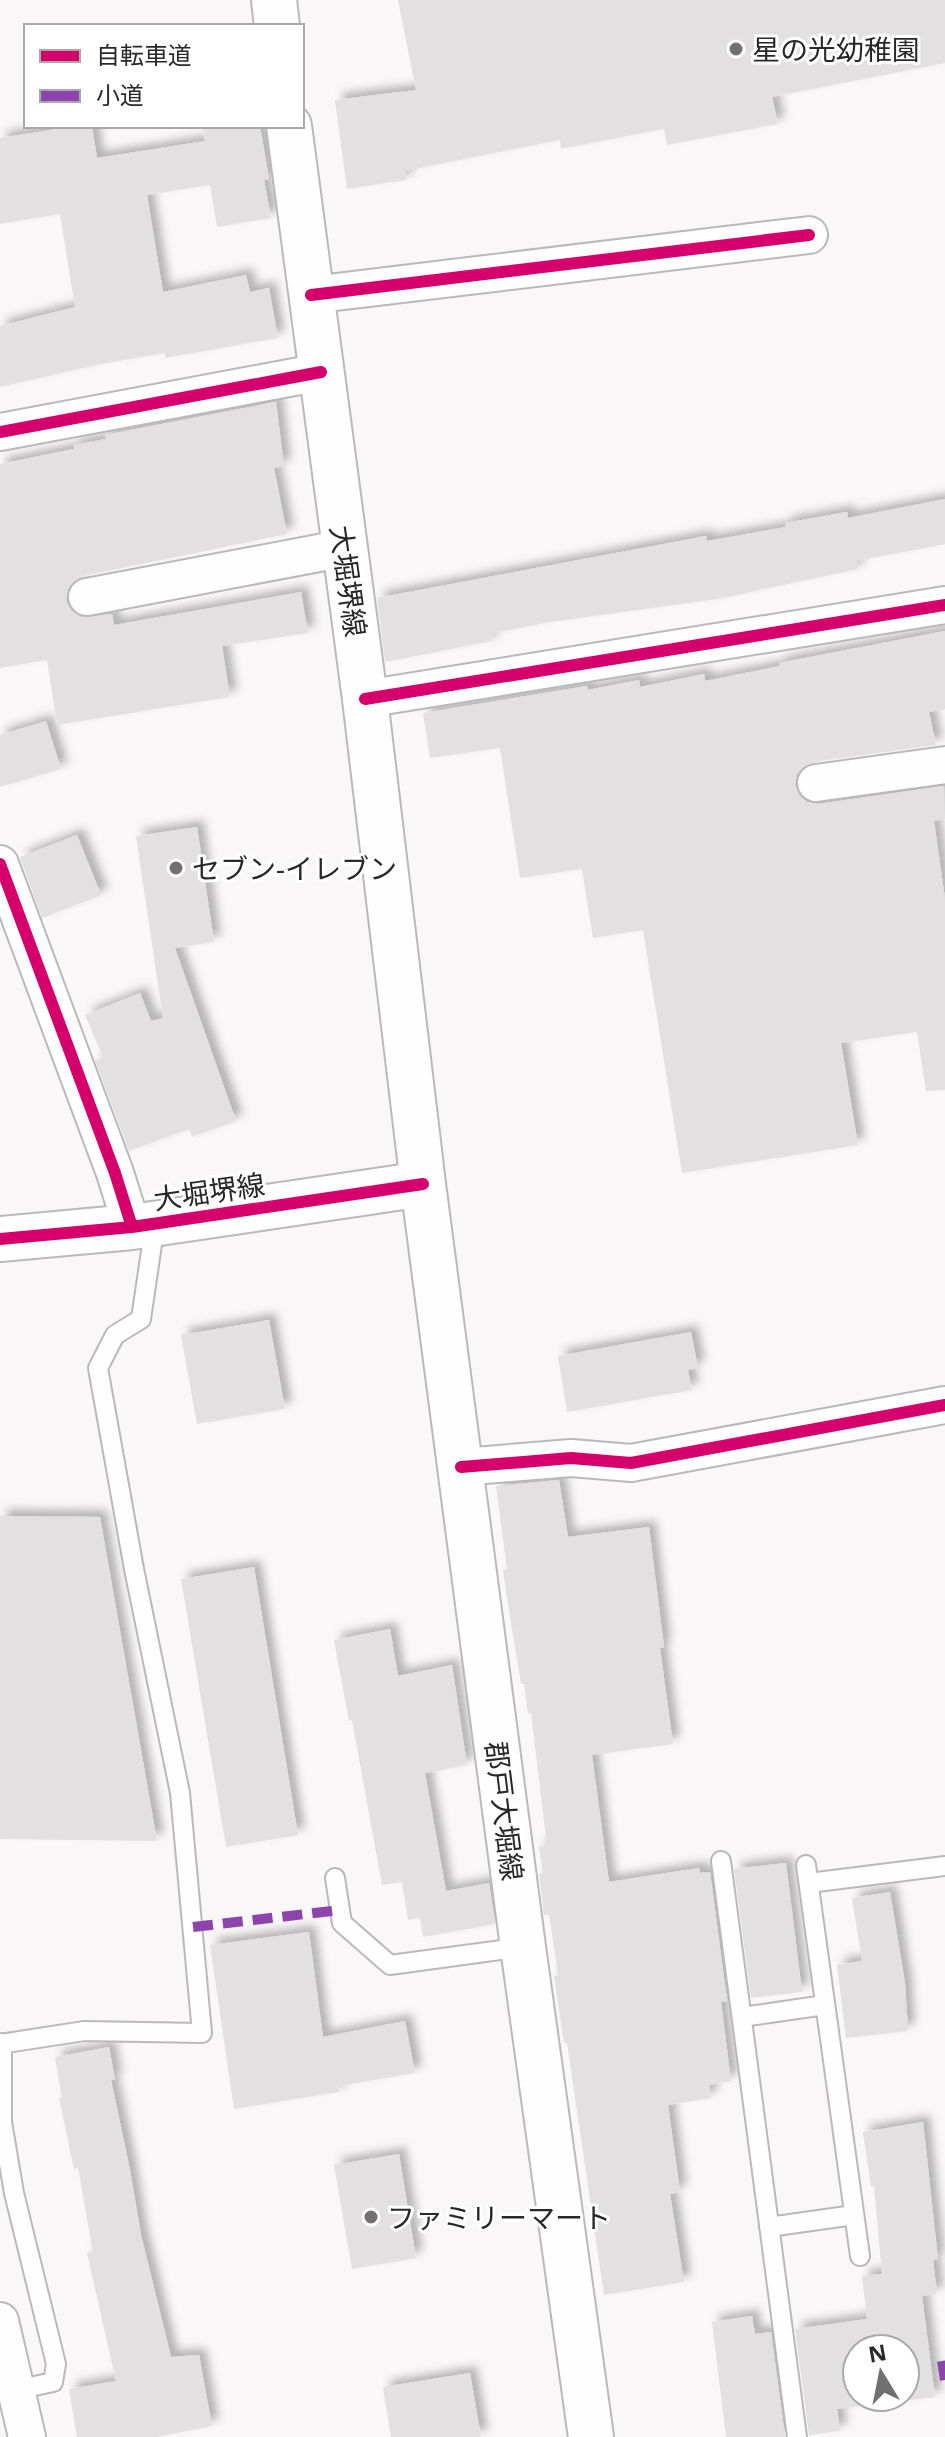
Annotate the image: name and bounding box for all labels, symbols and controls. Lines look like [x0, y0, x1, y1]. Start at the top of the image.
legend [24, 24, 304, 128]
place label: 星の光幼稚園 [752, 30, 920, 68]
text: 自転車道 [96, 38, 192, 71]
marker: 星の光幼稚園 [727, 40, 745, 58]
text: 小道 [96, 78, 144, 111]
street label: 大堀堺線 [322, 523, 376, 639]
place label: セブン-イレブン [192, 849, 397, 887]
marker: セブン-イレブン [167, 859, 185, 877]
street label: 大堀堺線 [151, 1164, 267, 1218]
street label: 郡戸大堀線 [478, 1739, 532, 1883]
place label: ファミリーマート [387, 2198, 611, 2236]
marker: ファミリーマート [362, 2208, 380, 2226]
north arrow [841, 2333, 921, 2413]
text: N [866, 2336, 889, 2369]

